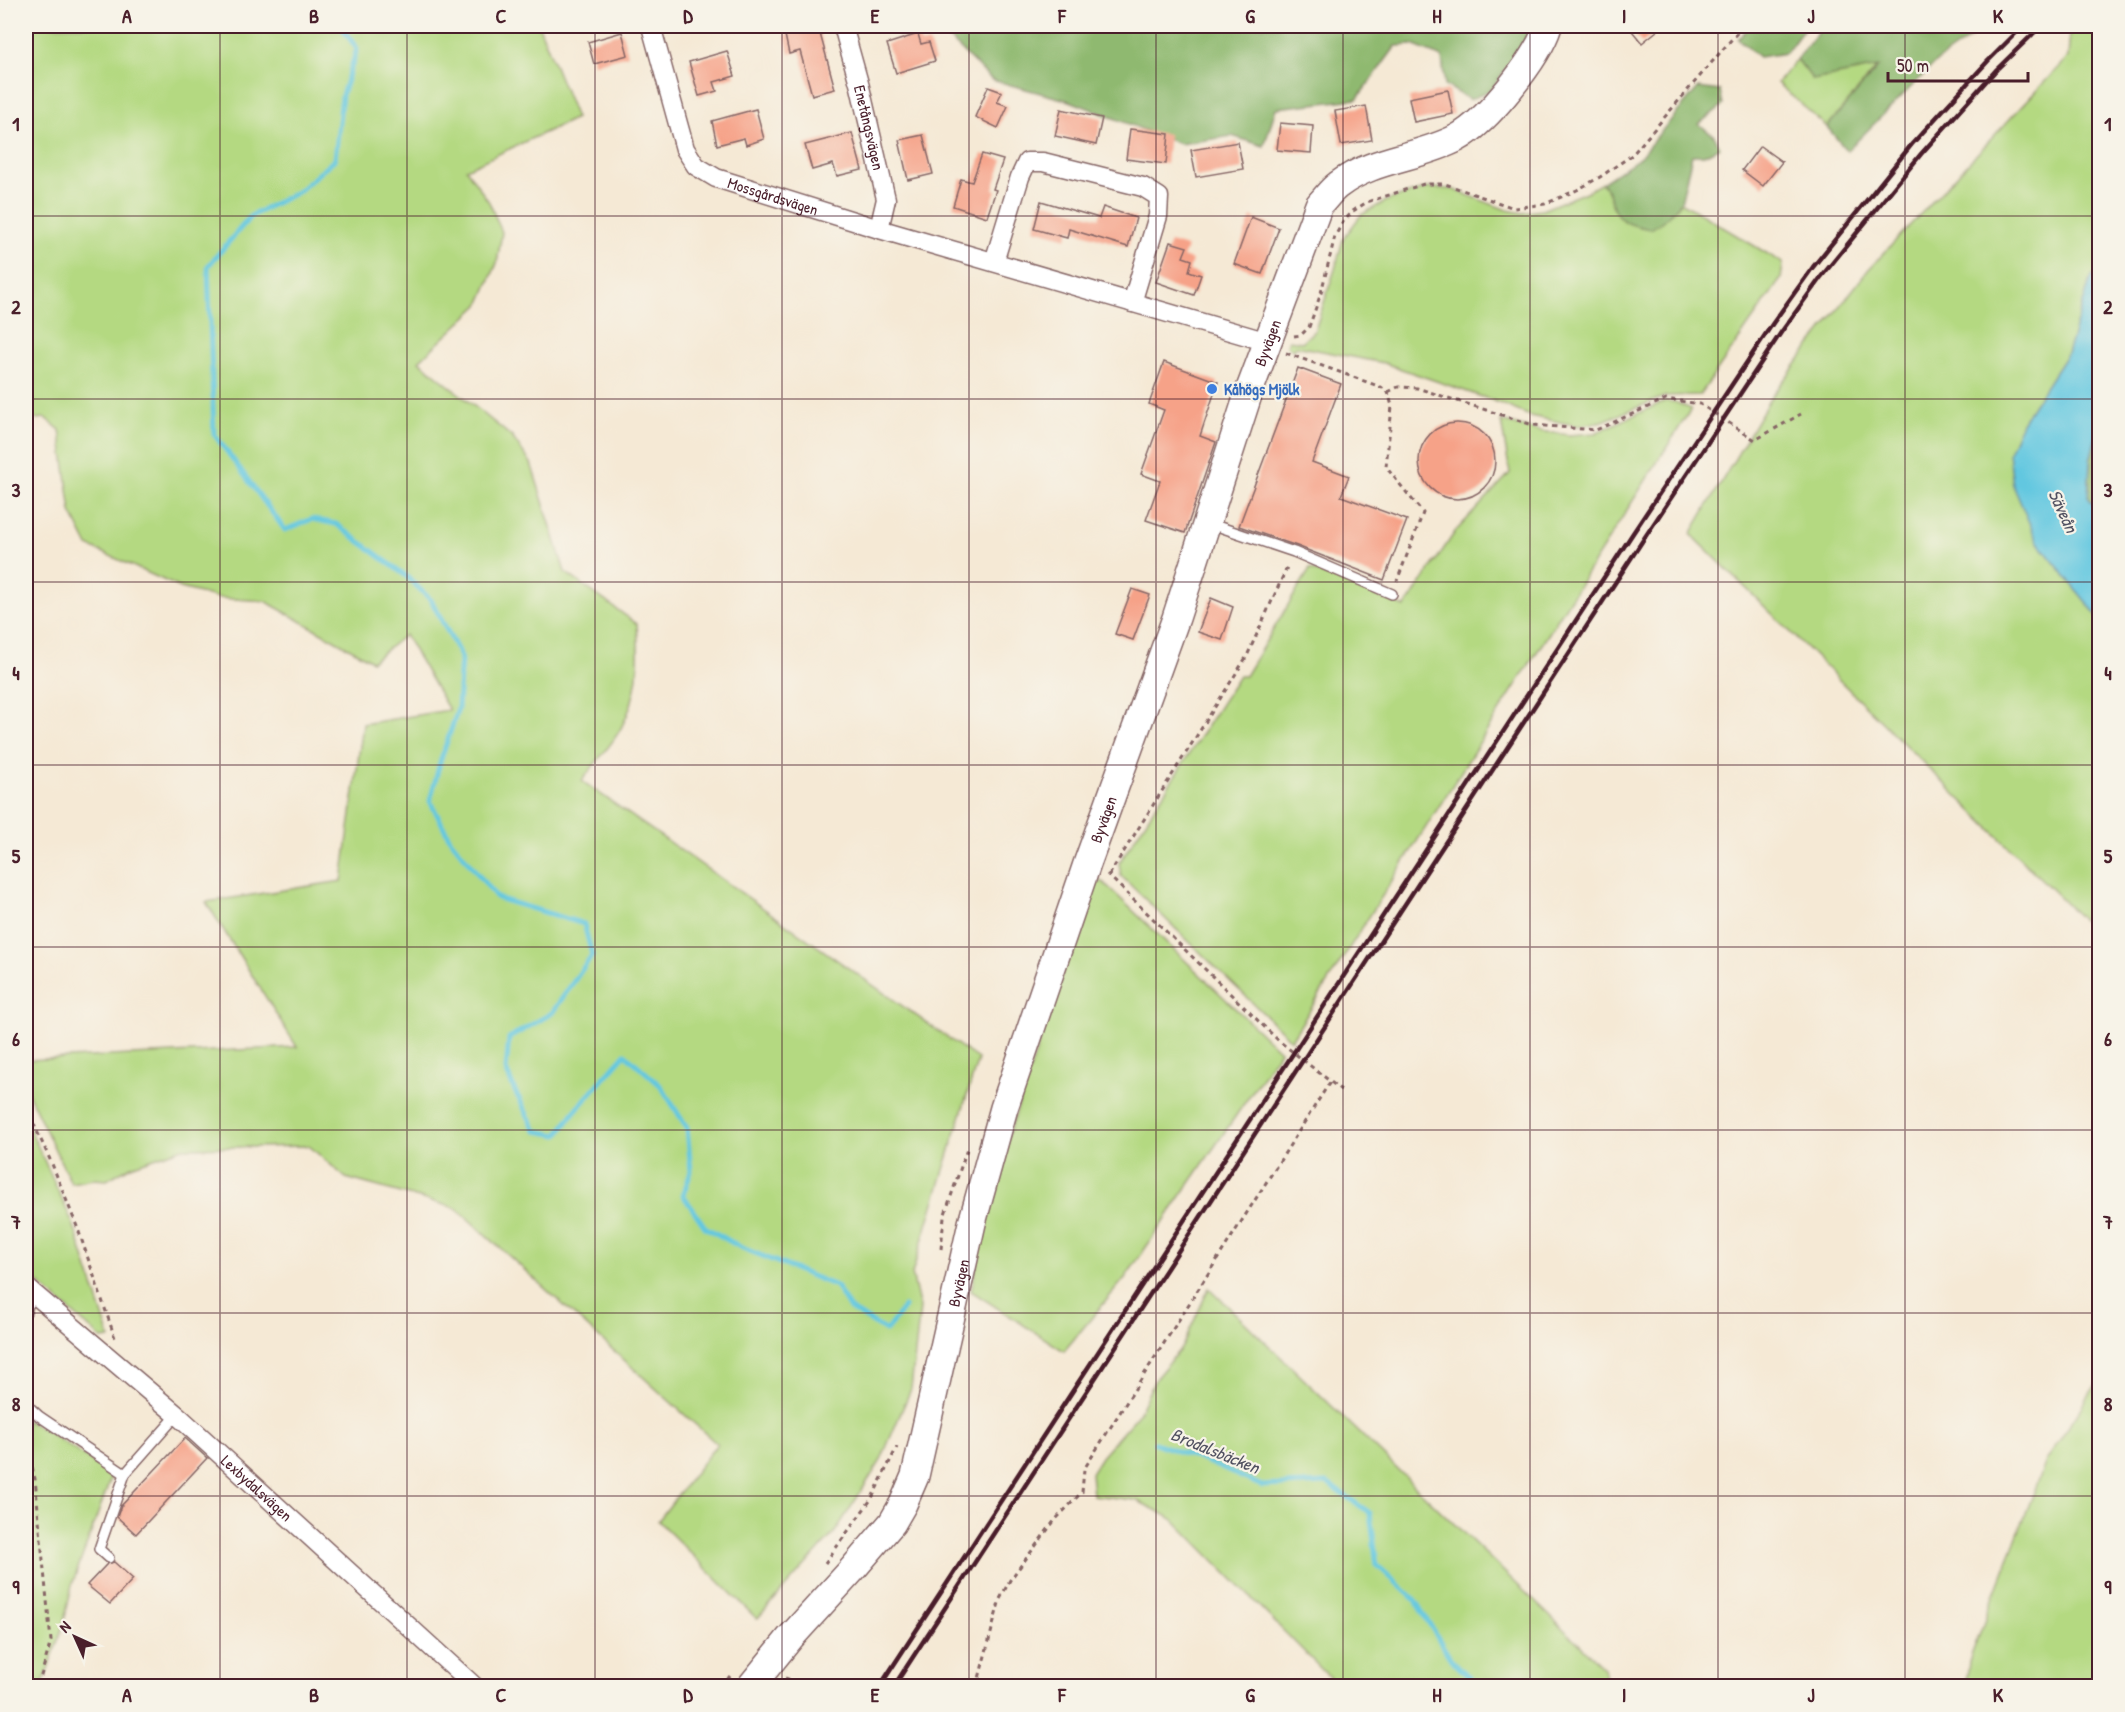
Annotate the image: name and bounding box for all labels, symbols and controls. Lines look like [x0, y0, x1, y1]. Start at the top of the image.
text: A [122, 2, 132, 29]
text: B [309, 2, 319, 29]
text: C [496, 2, 507, 29]
text: D [683, 2, 693, 29]
text: E [871, 2, 880, 29]
text: F [1057, 2, 1067, 29]
text: G [1245, 2, 1255, 29]
text: H [1432, 2, 1442, 29]
text: I [1622, 2, 1626, 29]
text: J [1807, 2, 1815, 29]
text: K [1993, 2, 2004, 29]
scale bar [1888, 45, 2028, 83]
text: 50 m [1897, 53, 1929, 78]
street label: Enetångsvägen [849, 83, 890, 172]
text: 1 [12, 110, 20, 137]
text: 1 [2104, 110, 2112, 137]
street label: Mossgårdsvägen [725, 171, 821, 220]
text: 2 [11, 293, 21, 320]
text: 2 [2103, 293, 2113, 320]
street label: Byvägen [1249, 316, 1286, 369]
place label: Kåhögs Mjölk [1224, 378, 1300, 401]
marker: Kåhögs Mjölk [1205, 382, 1219, 396]
text: 3 [12, 476, 21, 503]
text: 3 [2104, 476, 2113, 503]
water label: Säveån [2043, 485, 2085, 538]
text: 4 [12, 659, 20, 686]
text: 4 [2104, 659, 2112, 686]
street label: Byvägen [1085, 793, 1122, 846]
text: 5 [12, 842, 21, 869]
text: 5 [2104, 842, 2113, 869]
text: 6 [12, 1025, 20, 1052]
text: 6 [2104, 1025, 2112, 1052]
text: 7 [10, 1208, 21, 1235]
text: 7 [2102, 1208, 2113, 1235]
street label: Byvägen [942, 1257, 975, 1309]
text: 8 [12, 1390, 21, 1417]
text: 8 [2104, 1390, 2113, 1417]
water label: Brodalsbäcken [1167, 1421, 1265, 1480]
street label: Lexbydalsvägen [216, 1450, 297, 1526]
text: 9 [12, 1573, 20, 1600]
text: 9 [2104, 1573, 2112, 1600]
north arrow [45, 1607, 105, 1667]
text: N [54, 1615, 76, 1637]
text: A [122, 1681, 132, 1708]
text: B [309, 1681, 319, 1708]
text: C [496, 1681, 507, 1708]
text: D [683, 1681, 693, 1708]
text: E [871, 1681, 880, 1708]
text: F [1057, 1681, 1067, 1708]
text: G [1245, 1681, 1255, 1708]
text: H [1432, 1681, 1442, 1708]
text: I [1622, 1681, 1626, 1708]
text: J [1807, 1681, 1815, 1708]
text: K [1993, 1681, 2004, 1708]

